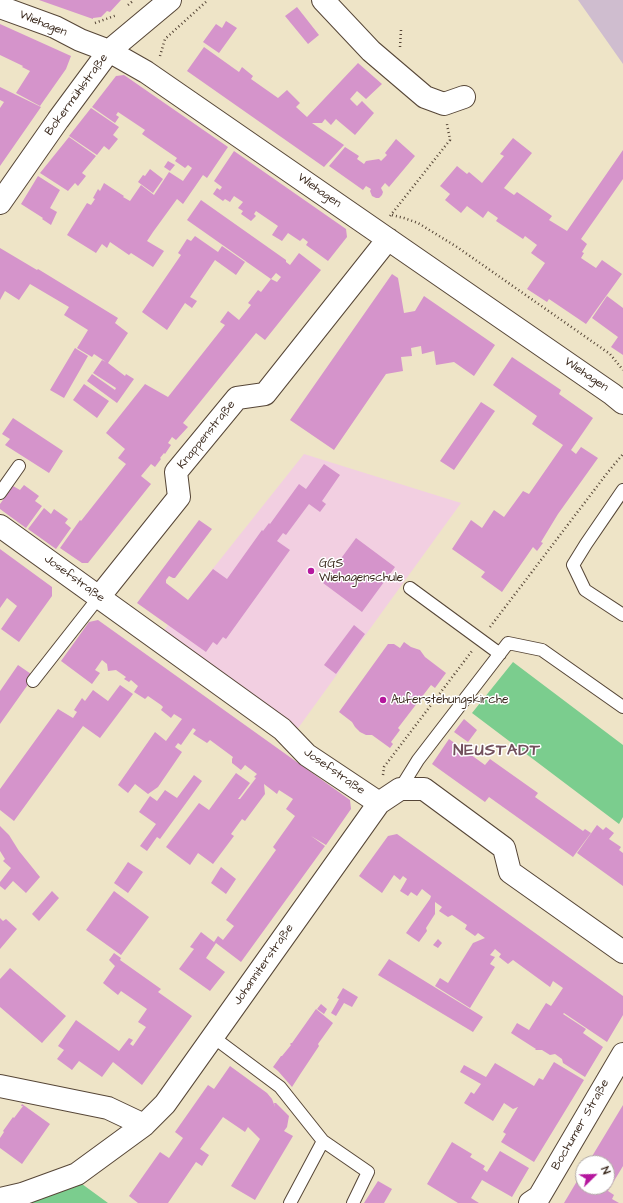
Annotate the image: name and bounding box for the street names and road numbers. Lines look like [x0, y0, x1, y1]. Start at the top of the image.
street label: Wiehagen [17, 8, 69, 40]
street label: Bokermühlstraße [42, 51, 112, 139]
street label: Wiehagen [294, 171, 344, 211]
street label: Wiehagen [561, 355, 611, 395]
street label: Knappenstraße [175, 398, 239, 472]
street label: Josefstraße [41, 552, 107, 606]
street label: Josefstraße [301, 746, 367, 798]
street label: Johanniterstraße [231, 922, 297, 1008]
street label: Bochumer Straße [549, 1077, 613, 1173]

